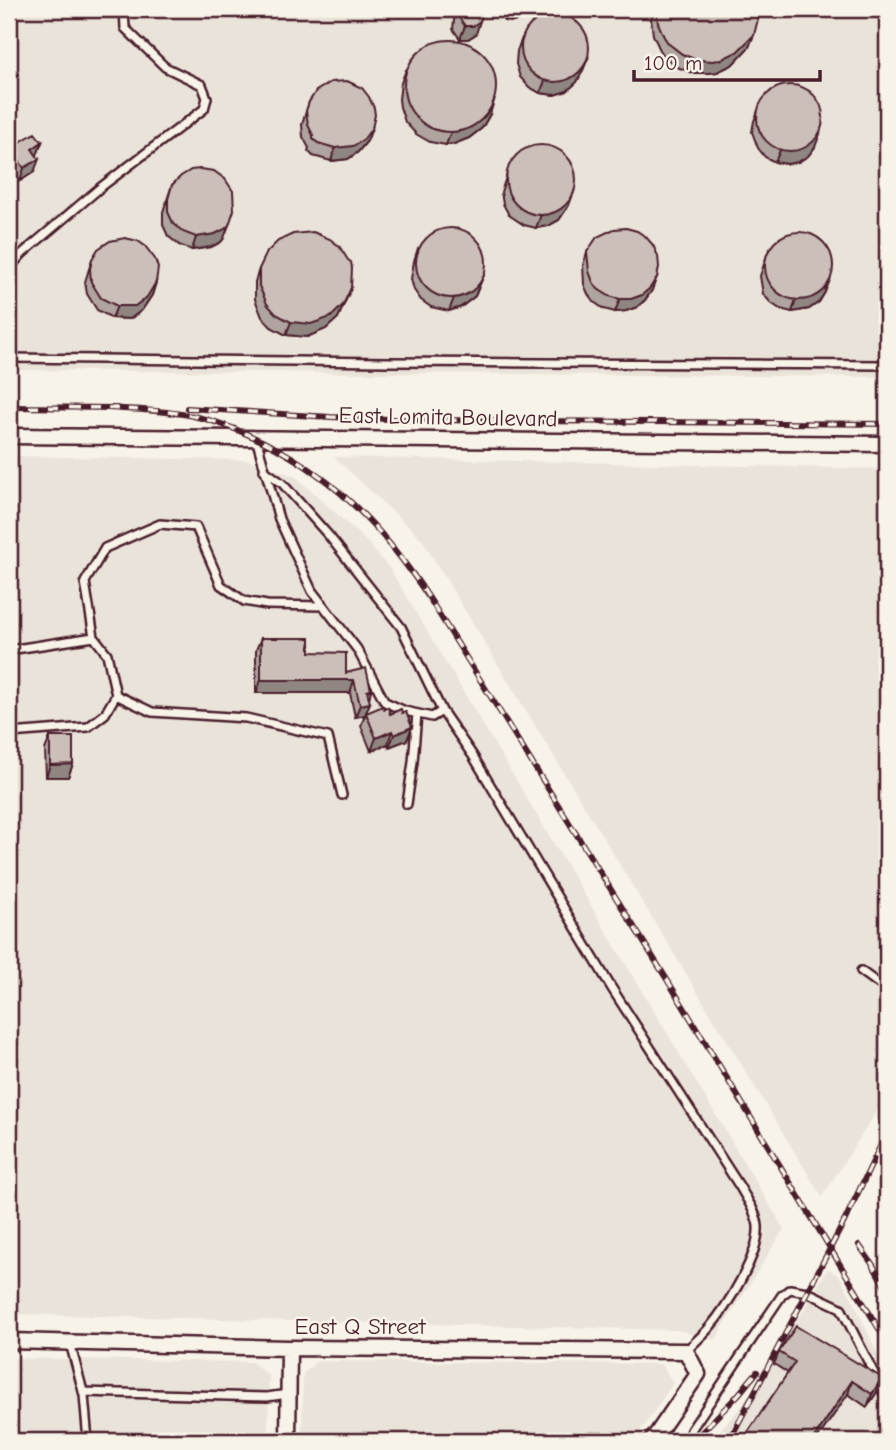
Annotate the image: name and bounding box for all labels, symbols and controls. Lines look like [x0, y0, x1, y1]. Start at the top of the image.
scale bar [634, 38, 819, 82]
text: 100 m [644, 51, 702, 75]
street label: East Lomita Boulevard [338, 402, 558, 432]
street label: East Q Street [294, 1313, 427, 1340]

